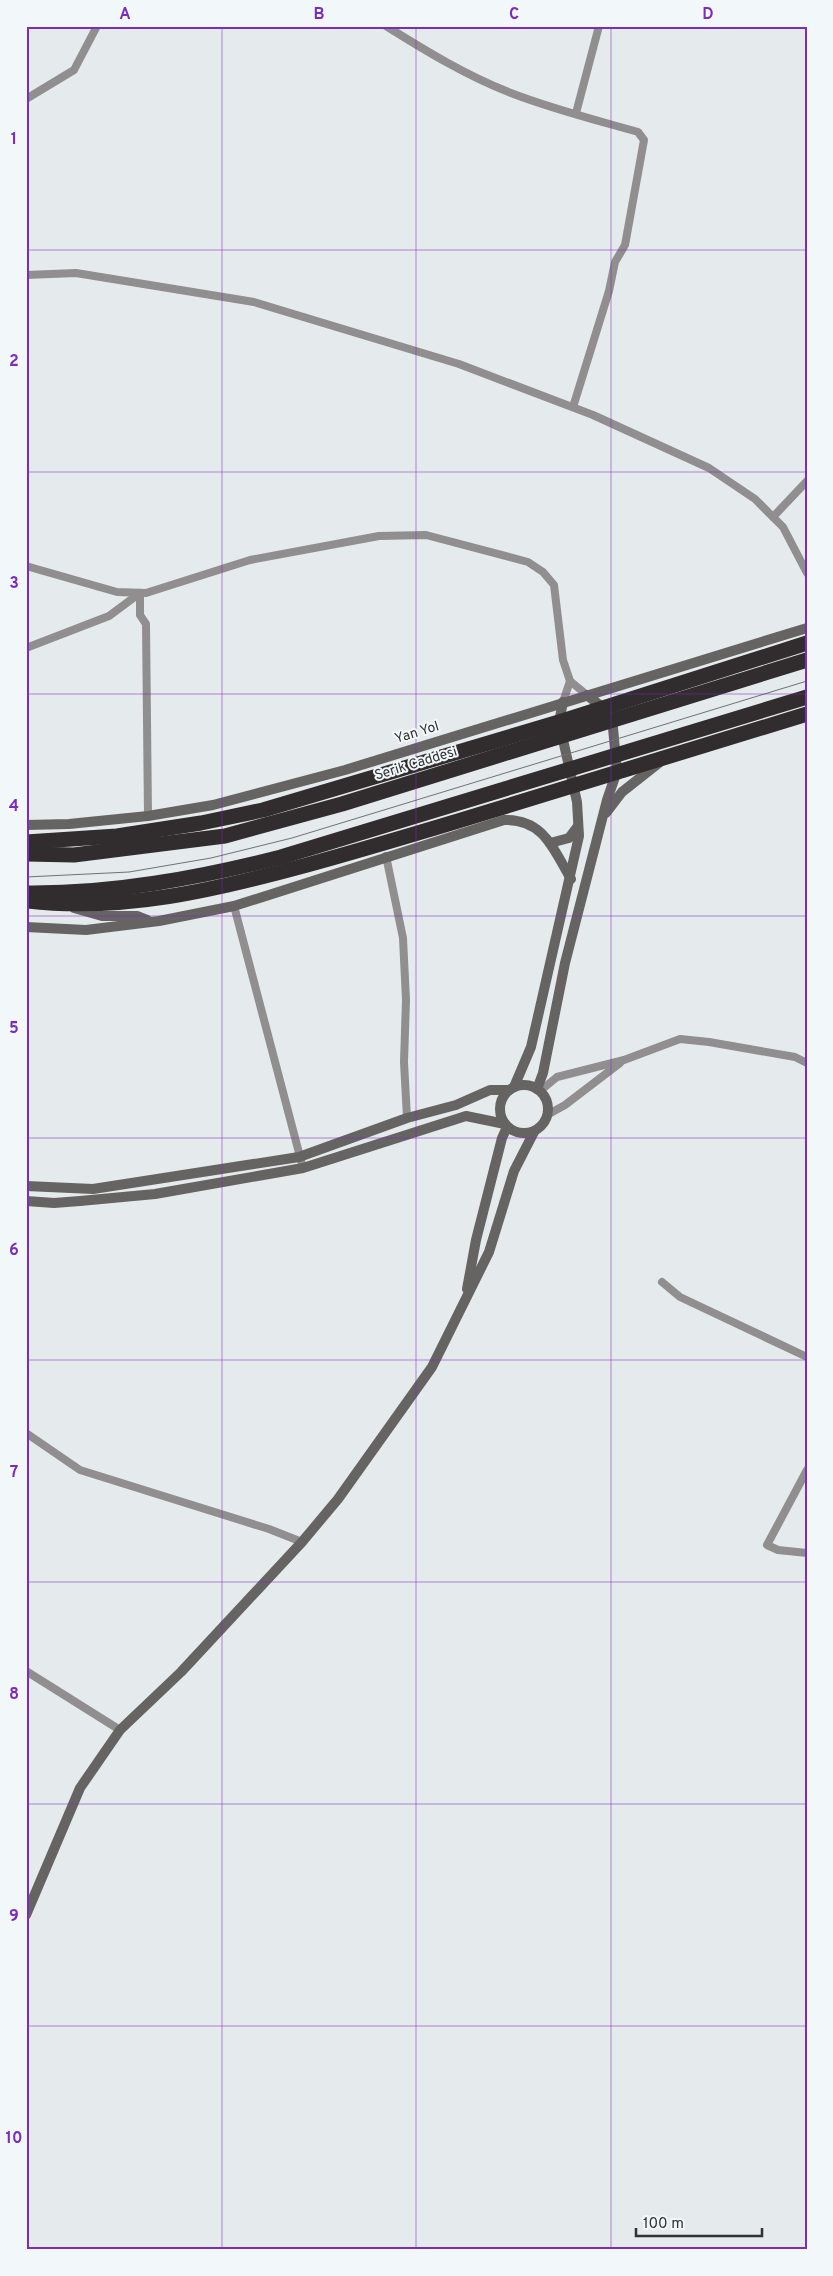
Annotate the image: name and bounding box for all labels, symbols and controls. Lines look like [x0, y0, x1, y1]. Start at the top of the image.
text: A [119, 5, 131, 25]
text: B [313, 5, 325, 25]
text: C [509, 5, 519, 25]
text: D [702, 5, 714, 25]
text: 1 [11, 130, 17, 150]
text: 2 [9, 352, 19, 372]
text: 3 [9, 574, 19, 594]
street label: Yan Yol [393, 718, 441, 748]
street label: Serik Caddesi [373, 743, 459, 785]
text: 4 [9, 797, 19, 817]
text: 5 [9, 1019, 19, 1039]
text: 6 [9, 1241, 19, 1261]
text: 7 [10, 1463, 18, 1483]
text: 8 [9, 1685, 19, 1705]
text: 9 [9, 1907, 19, 1927]
text: 10 [6, 2129, 22, 2149]
scale bar [636, 2206, 762, 2238]
text: 100 m [643, 2215, 684, 2234]

